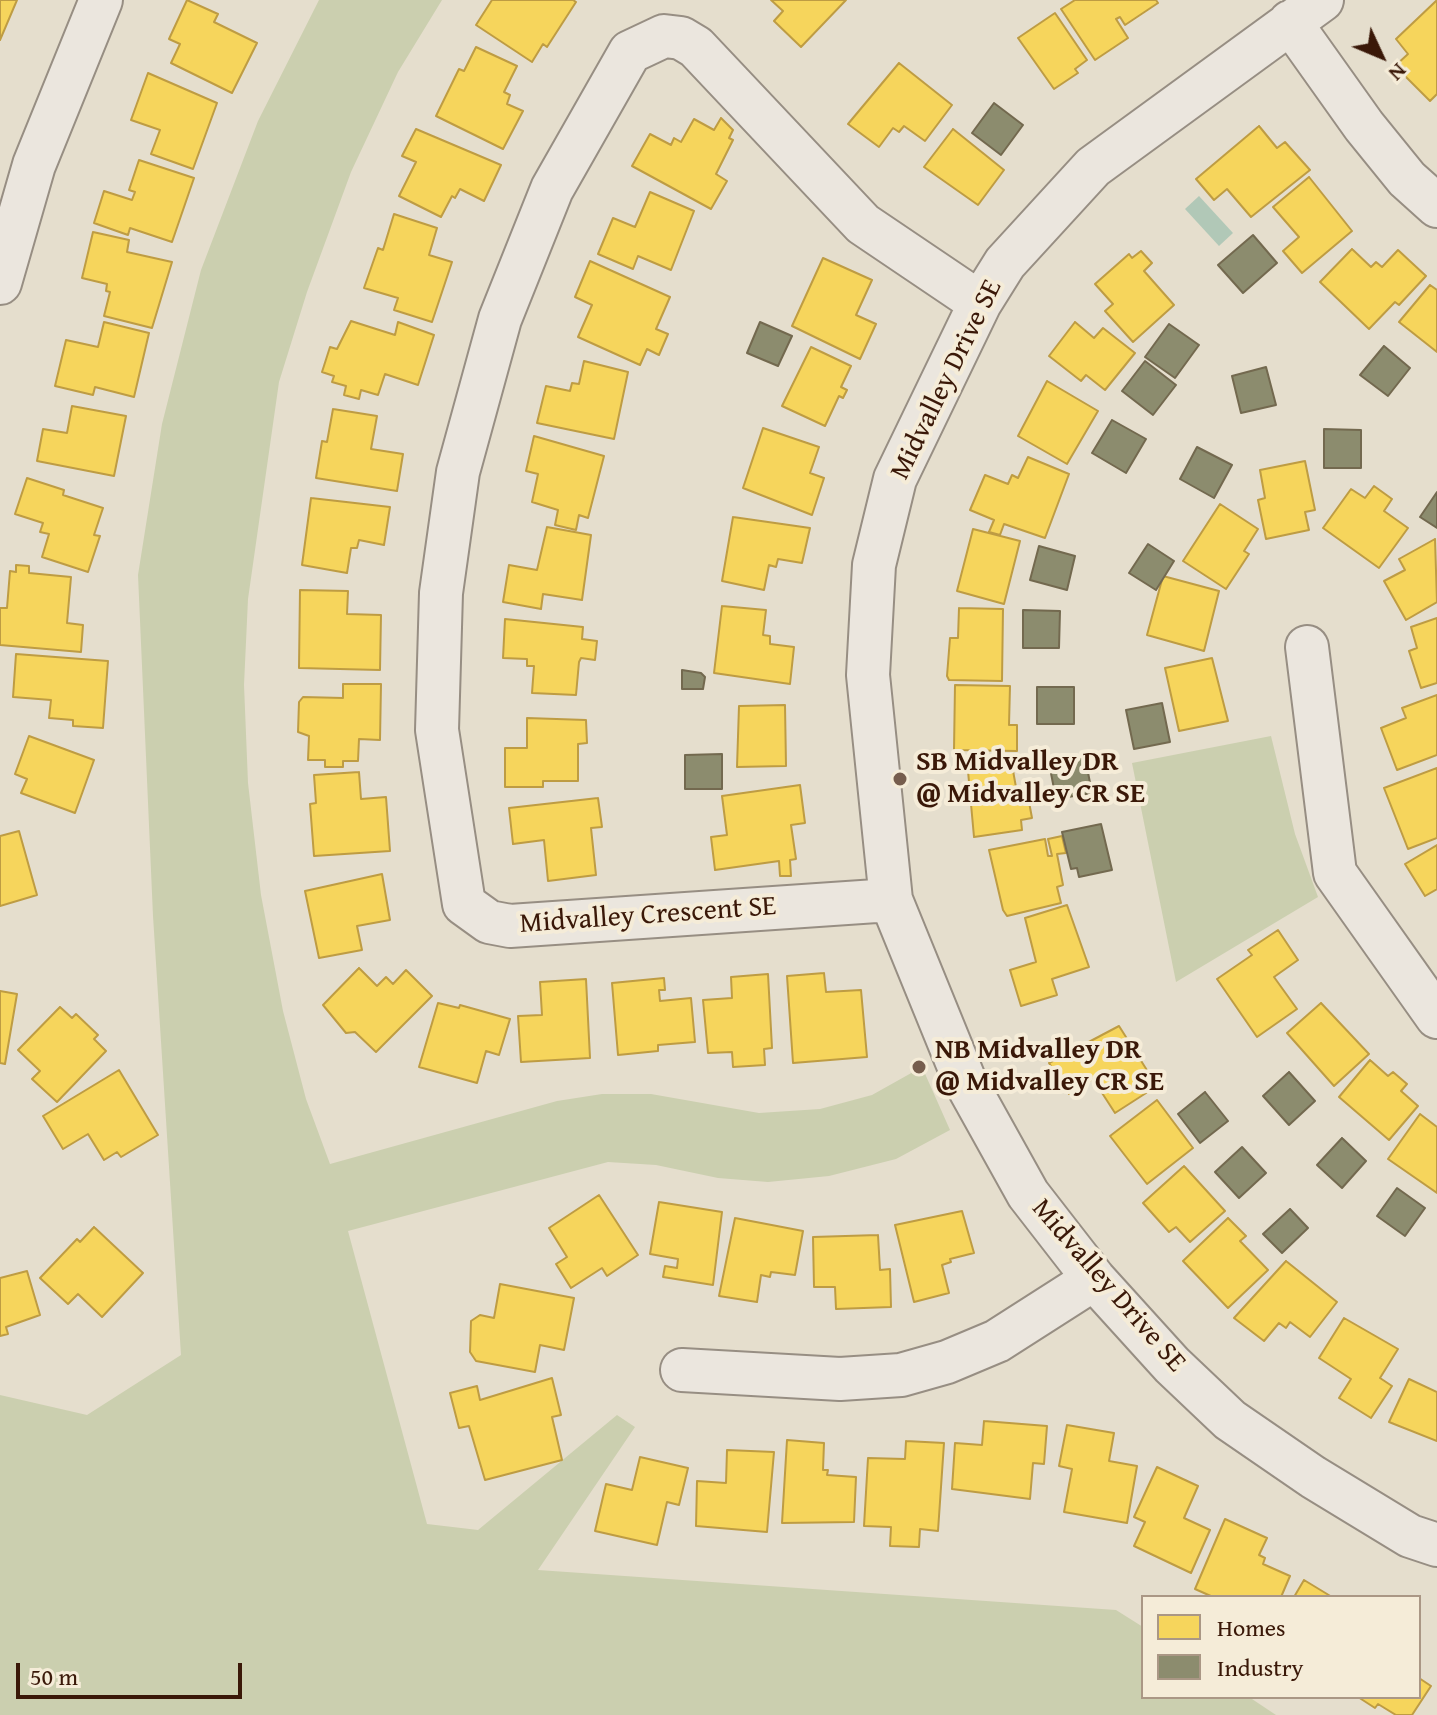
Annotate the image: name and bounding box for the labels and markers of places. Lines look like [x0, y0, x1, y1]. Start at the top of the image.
place label: SB Midvalley DR @ Midvalley CR SE [916, 746, 1145, 812]
marker: SB Midvalley DR @ Midvalley CR SE [891, 770, 909, 788]
place label: NB Midvalley DR @ Midvalley CR SE [935, 1034, 1164, 1100]
marker: NB Midvalley DR @ Midvalley CR SE [910, 1058, 928, 1076]

